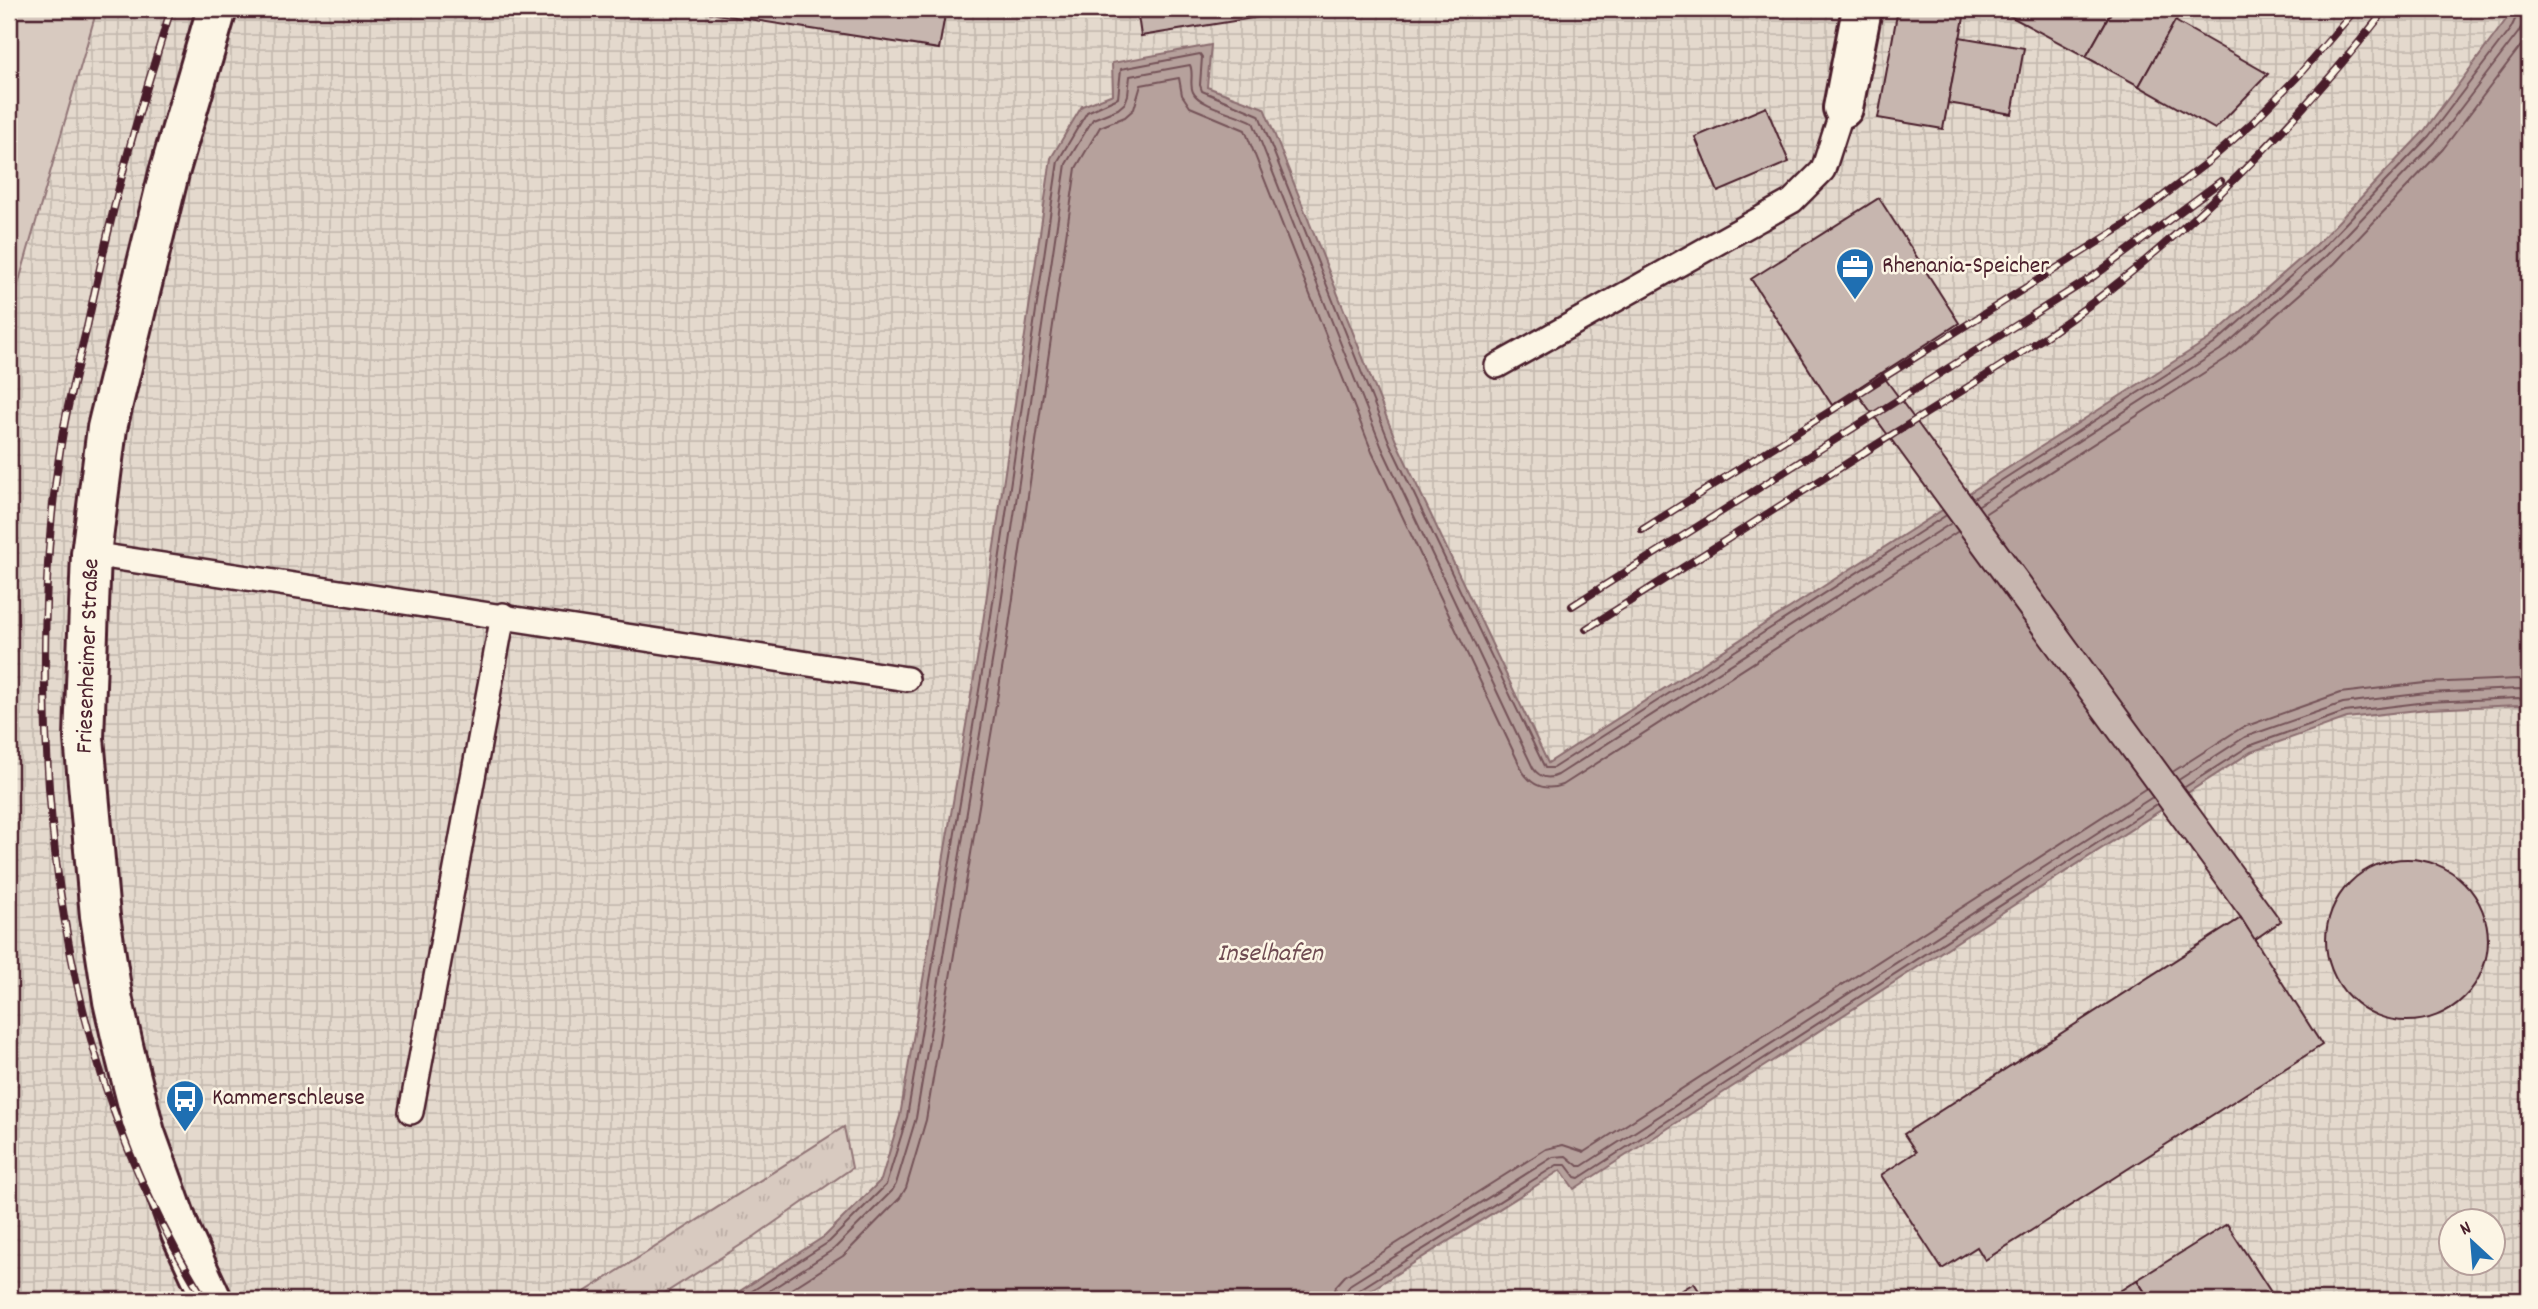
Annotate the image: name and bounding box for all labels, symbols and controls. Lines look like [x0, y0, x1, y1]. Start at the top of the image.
office icon: Rhenania-Speicher [1834, 246, 1876, 301]
place label: Rhenania-Speicher [1882, 250, 2049, 284]
street label: Friesenheimer Straße [69, 558, 109, 754]
water label: Inselhafen [1217, 936, 1324, 973]
bus stop icon: Kammerschleuse [164, 1078, 206, 1133]
place label: Kammerschleuse [212, 1082, 365, 1116]
north arrow [2436, 1208, 2506, 1278]
text: N [2456, 1216, 2476, 1244]

